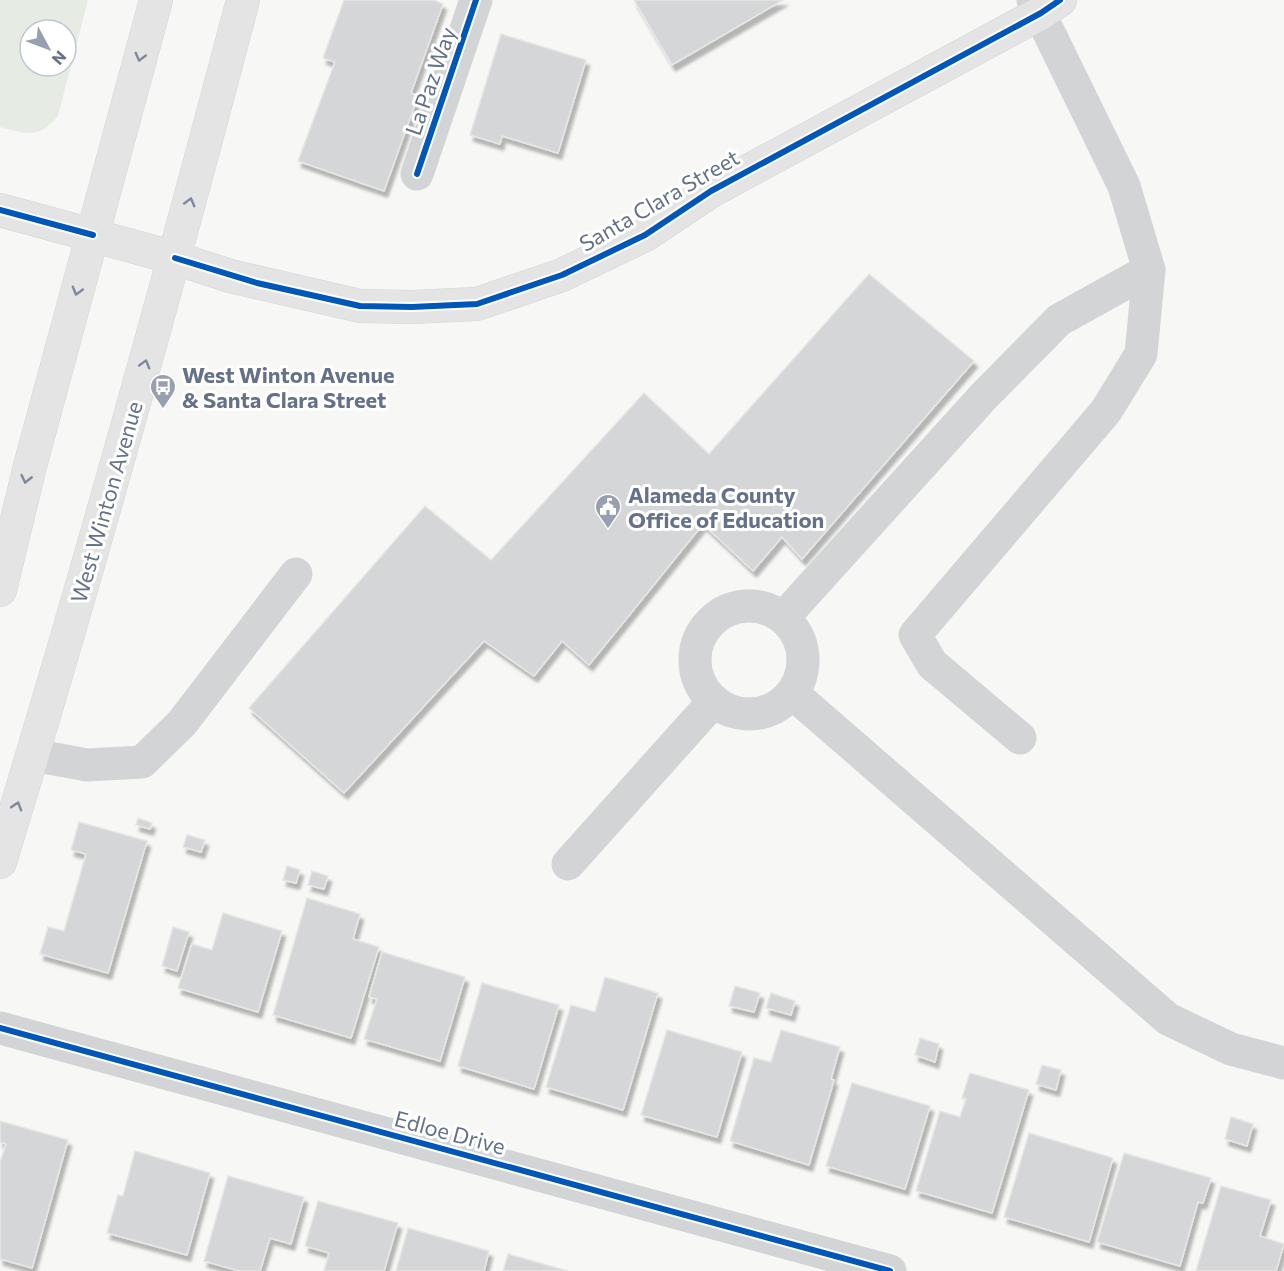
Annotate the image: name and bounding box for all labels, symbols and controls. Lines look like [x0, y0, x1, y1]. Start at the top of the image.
north arrow [18, 18, 78, 78]
street label: La Paz Way [399, 23, 461, 139]
text: N [49, 47, 71, 69]
one-way arrow [135, 51, 148, 61]
street label: Santa Clara Street [574, 143, 744, 257]
one-way arrow [182, 197, 195, 207]
one-way arrow [72, 285, 84, 296]
one-way arrow [138, 359, 150, 370]
place label: West Winton Avenue & Santa Clara Street [182, 361, 395, 413]
bus stop icon: West Winton Avenue & Santa Clara Street [148, 372, 178, 410]
street label: West Winton Avenue [64, 398, 148, 606]
one-way arrow [21, 474, 34, 484]
place label: Alameda County Office of Education [628, 481, 824, 533]
public building icon: Alameda County Office of Education [593, 492, 623, 530]
one-way arrow [10, 801, 22, 812]
street label: Edloe Drive [392, 1104, 508, 1160]

